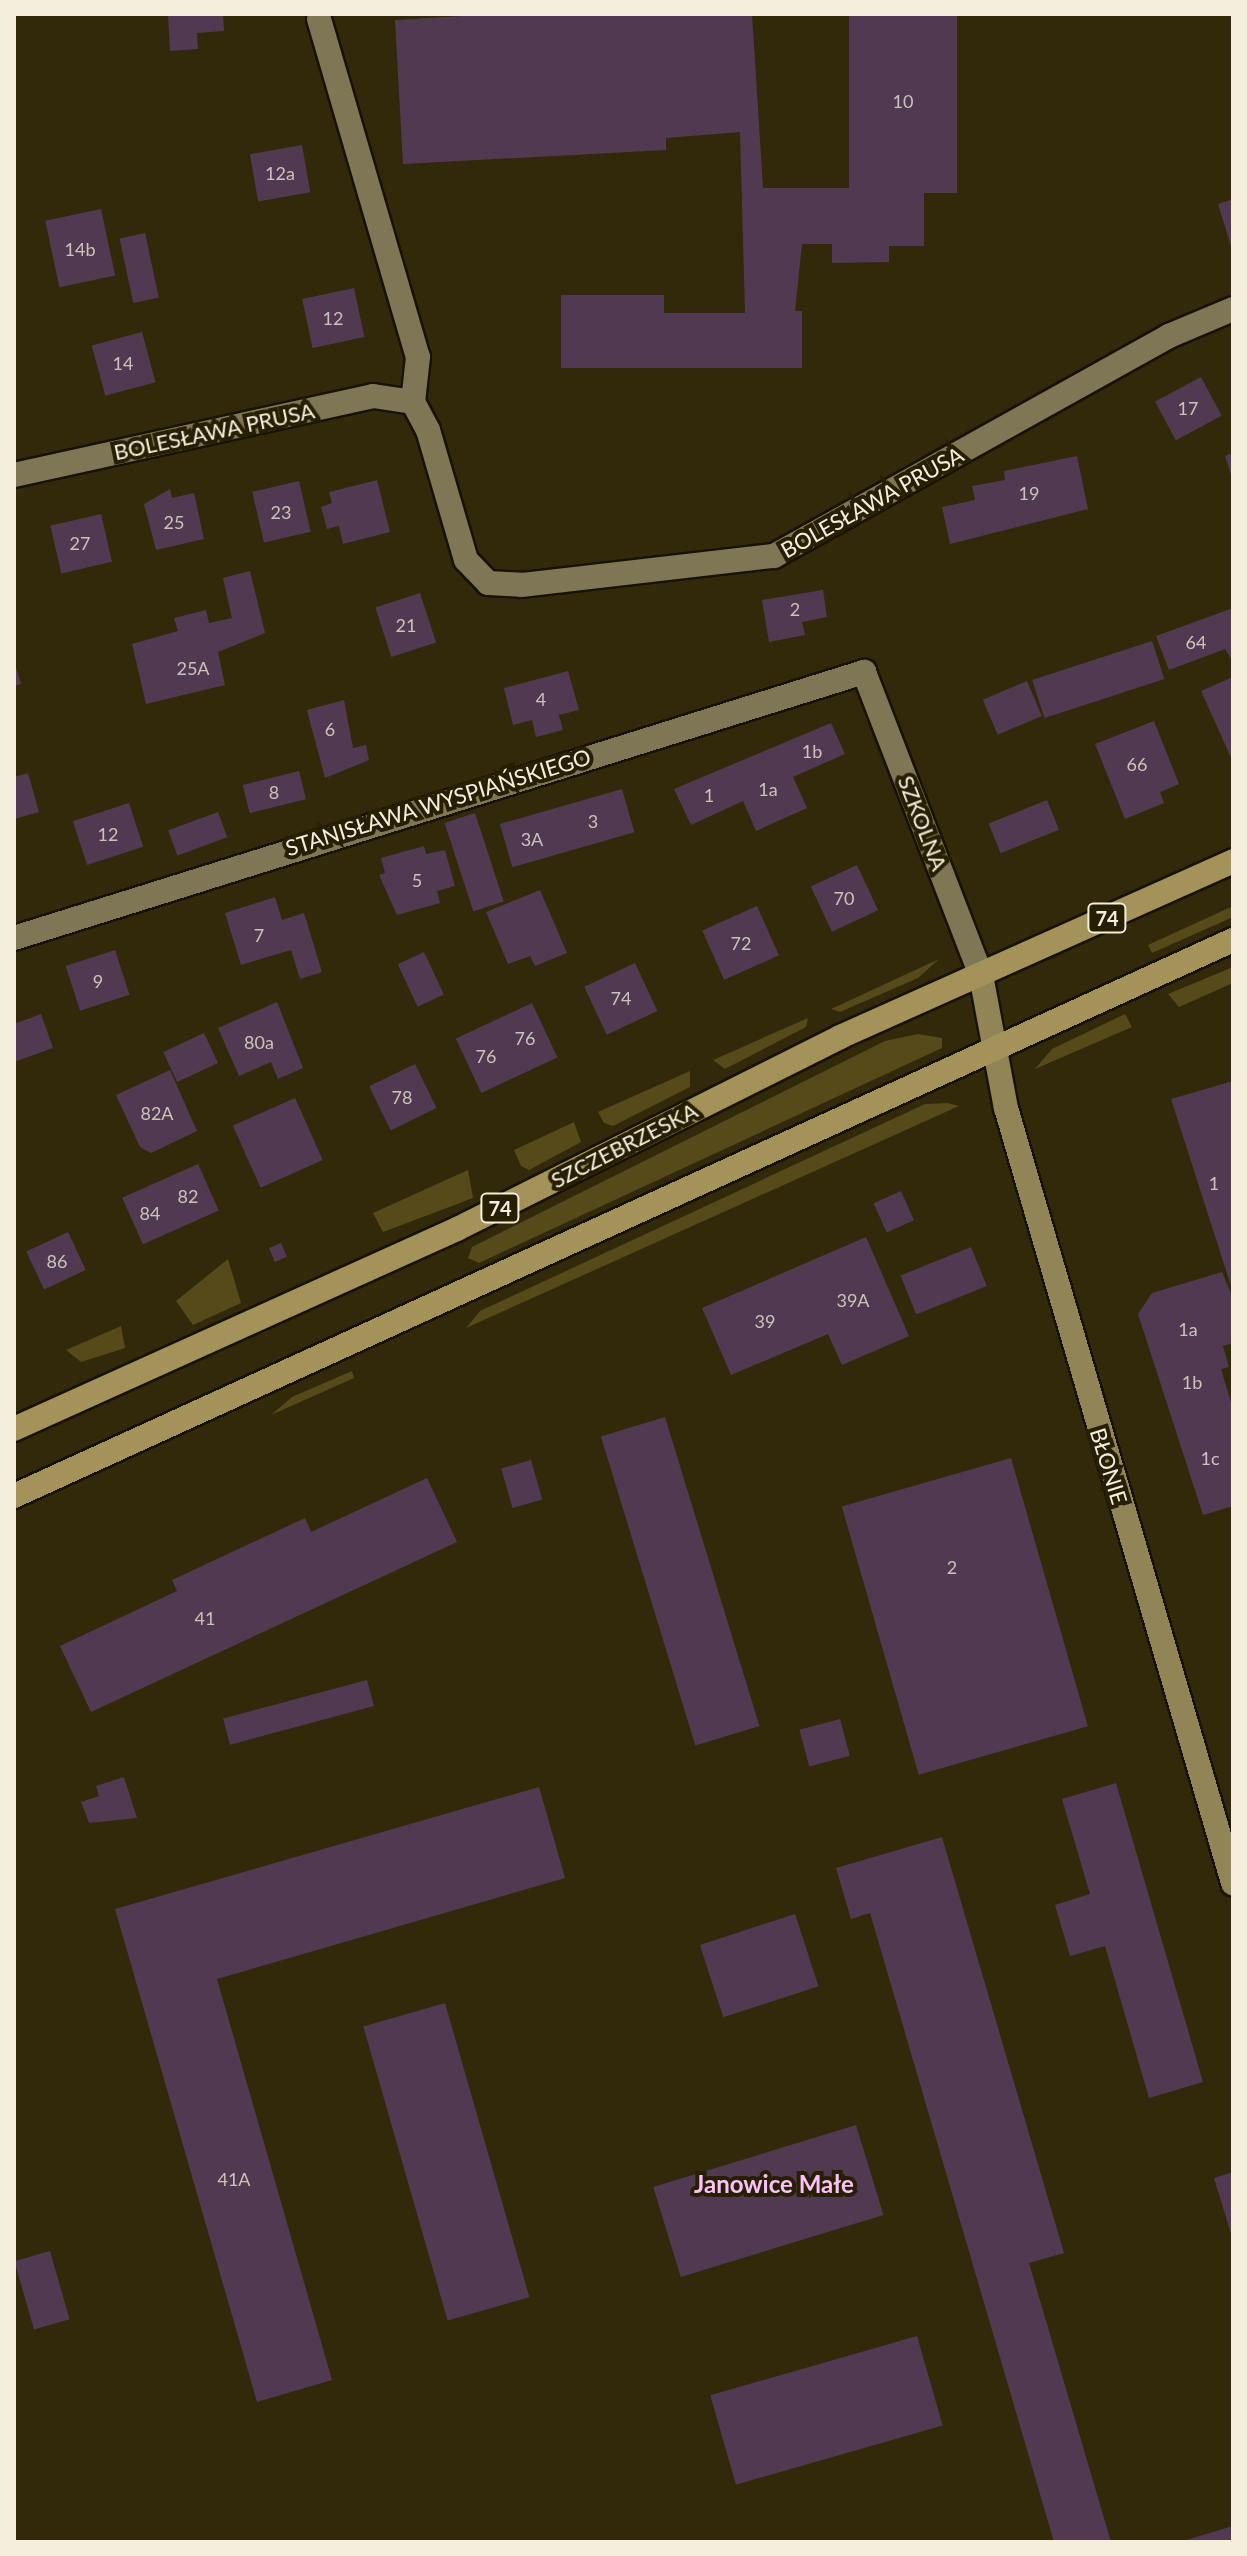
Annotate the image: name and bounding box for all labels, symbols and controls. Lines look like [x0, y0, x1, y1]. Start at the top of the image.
house number: 10 [893, 90, 913, 112]
house number: 12a [265, 162, 295, 184]
house number: 14b [65, 238, 95, 260]
house number: 12 [323, 307, 343, 329]
house number: 14 [113, 352, 133, 374]
street label: BOLESŁAWA PRUSA [111, 397, 317, 465]
house number: 17 [1178, 397, 1198, 419]
street label: BOLESŁAWA PRUSA [776, 441, 968, 563]
house number: 19 [1019, 482, 1039, 504]
house number: 23 [271, 501, 291, 523]
house number: 25 [164, 511, 184, 533]
house number: 27 [70, 532, 90, 554]
house number: 2 [790, 598, 800, 620]
house number: 21 [396, 614, 416, 636]
house number: 64 [1186, 631, 1206, 653]
house number: 25A [176, 657, 210, 679]
house number: 4 [536, 688, 546, 710]
house number: 6 [325, 718, 335, 740]
house number: 1b [802, 740, 822, 762]
street label: STANISŁAWA WYSPIAŃSKIEGO [282, 743, 594, 861]
house number: 66 [1127, 753, 1147, 775]
street label: SZKOLNA [893, 772, 953, 874]
house number: 1a [758, 778, 778, 800]
house number: 8 [269, 781, 279, 803]
house number: 1 [704, 784, 714, 806]
house number: 3 [588, 810, 598, 832]
house number: 12 [98, 823, 118, 845]
house number: 3A [521, 828, 543, 850]
house number: 5 [412, 869, 422, 891]
house number: 70 [834, 887, 854, 909]
road number: 74 [1087, 902, 1127, 934]
house number: 7 [254, 924, 264, 946]
house number: 72 [731, 932, 751, 954]
house number: 9 [93, 970, 103, 992]
house number: 74 [611, 987, 631, 1009]
house number: 76 [515, 1027, 535, 1049]
house number: 80a [244, 1031, 274, 1053]
house number: 76 [476, 1045, 496, 1067]
house number: 78 [392, 1086, 412, 1108]
street label: SZCZEBRZESKA [546, 1097, 702, 1193]
house number: 82A [140, 1102, 174, 1124]
house number: 1 [1209, 1172, 1219, 1194]
house number: 82 [178, 1185, 198, 1207]
road number: 74 [480, 1192, 520, 1224]
house number: 84 [140, 1202, 160, 1224]
house number: 86 [47, 1250, 67, 1272]
house number: 39A [836, 1289, 870, 1311]
house number: 39 [755, 1310, 775, 1332]
house number: 1a [1178, 1318, 1198, 1340]
house number: 1b [1182, 1371, 1202, 1393]
street label: BŁONIE [1085, 1425, 1133, 1507]
house number: 1c [1200, 1447, 1220, 1469]
house number: 2 [947, 1556, 957, 1578]
house number: 41 [195, 1607, 215, 1629]
house number: 41A [217, 2168, 251, 2190]
district label: Janowice Małe [694, 2170, 854, 2198]

